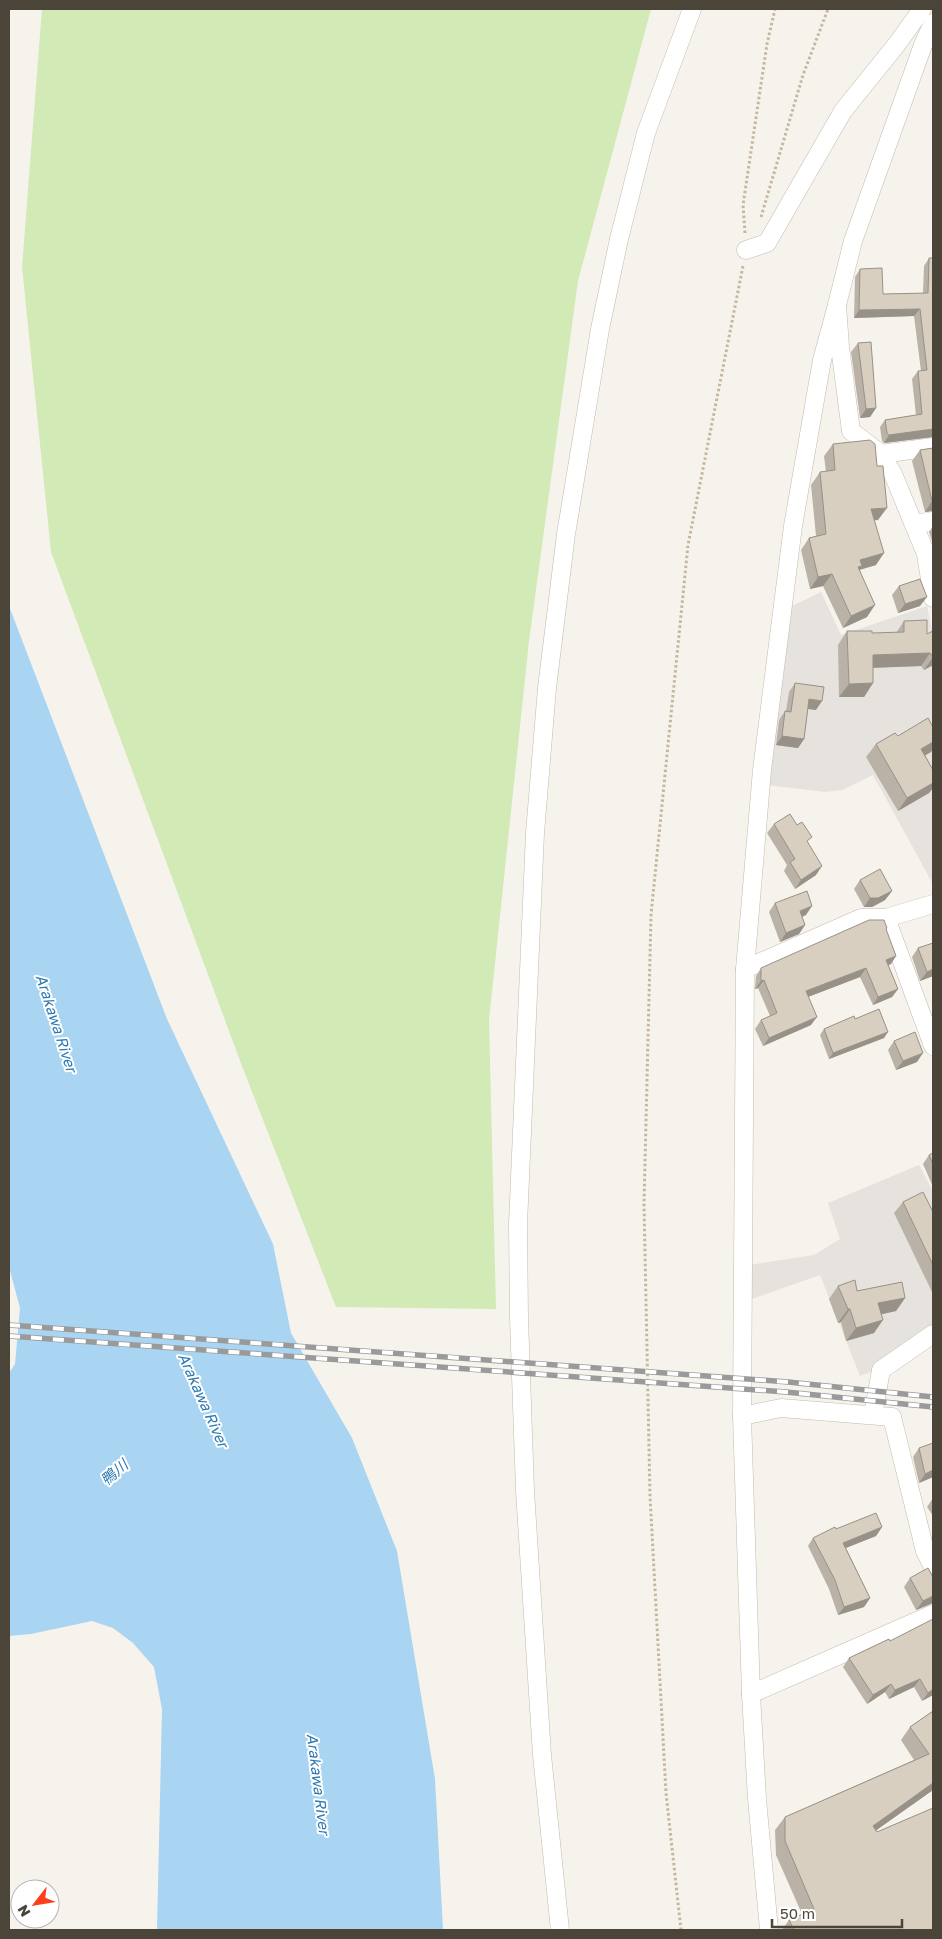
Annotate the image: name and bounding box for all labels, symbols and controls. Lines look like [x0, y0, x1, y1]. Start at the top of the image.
water label: Arakawa River [33, 972, 82, 1076]
water label: Arakawa River [175, 1350, 234, 1452]
water label: 鴨川 [97, 1454, 133, 1489]
water label: Arakawa River [304, 1732, 334, 1838]
north arrow [10, 1879, 60, 1929]
scale bar [772, 1896, 902, 1928]
text: N [13, 1902, 33, 1920]
text: 50 m [780, 1904, 815, 1922]

